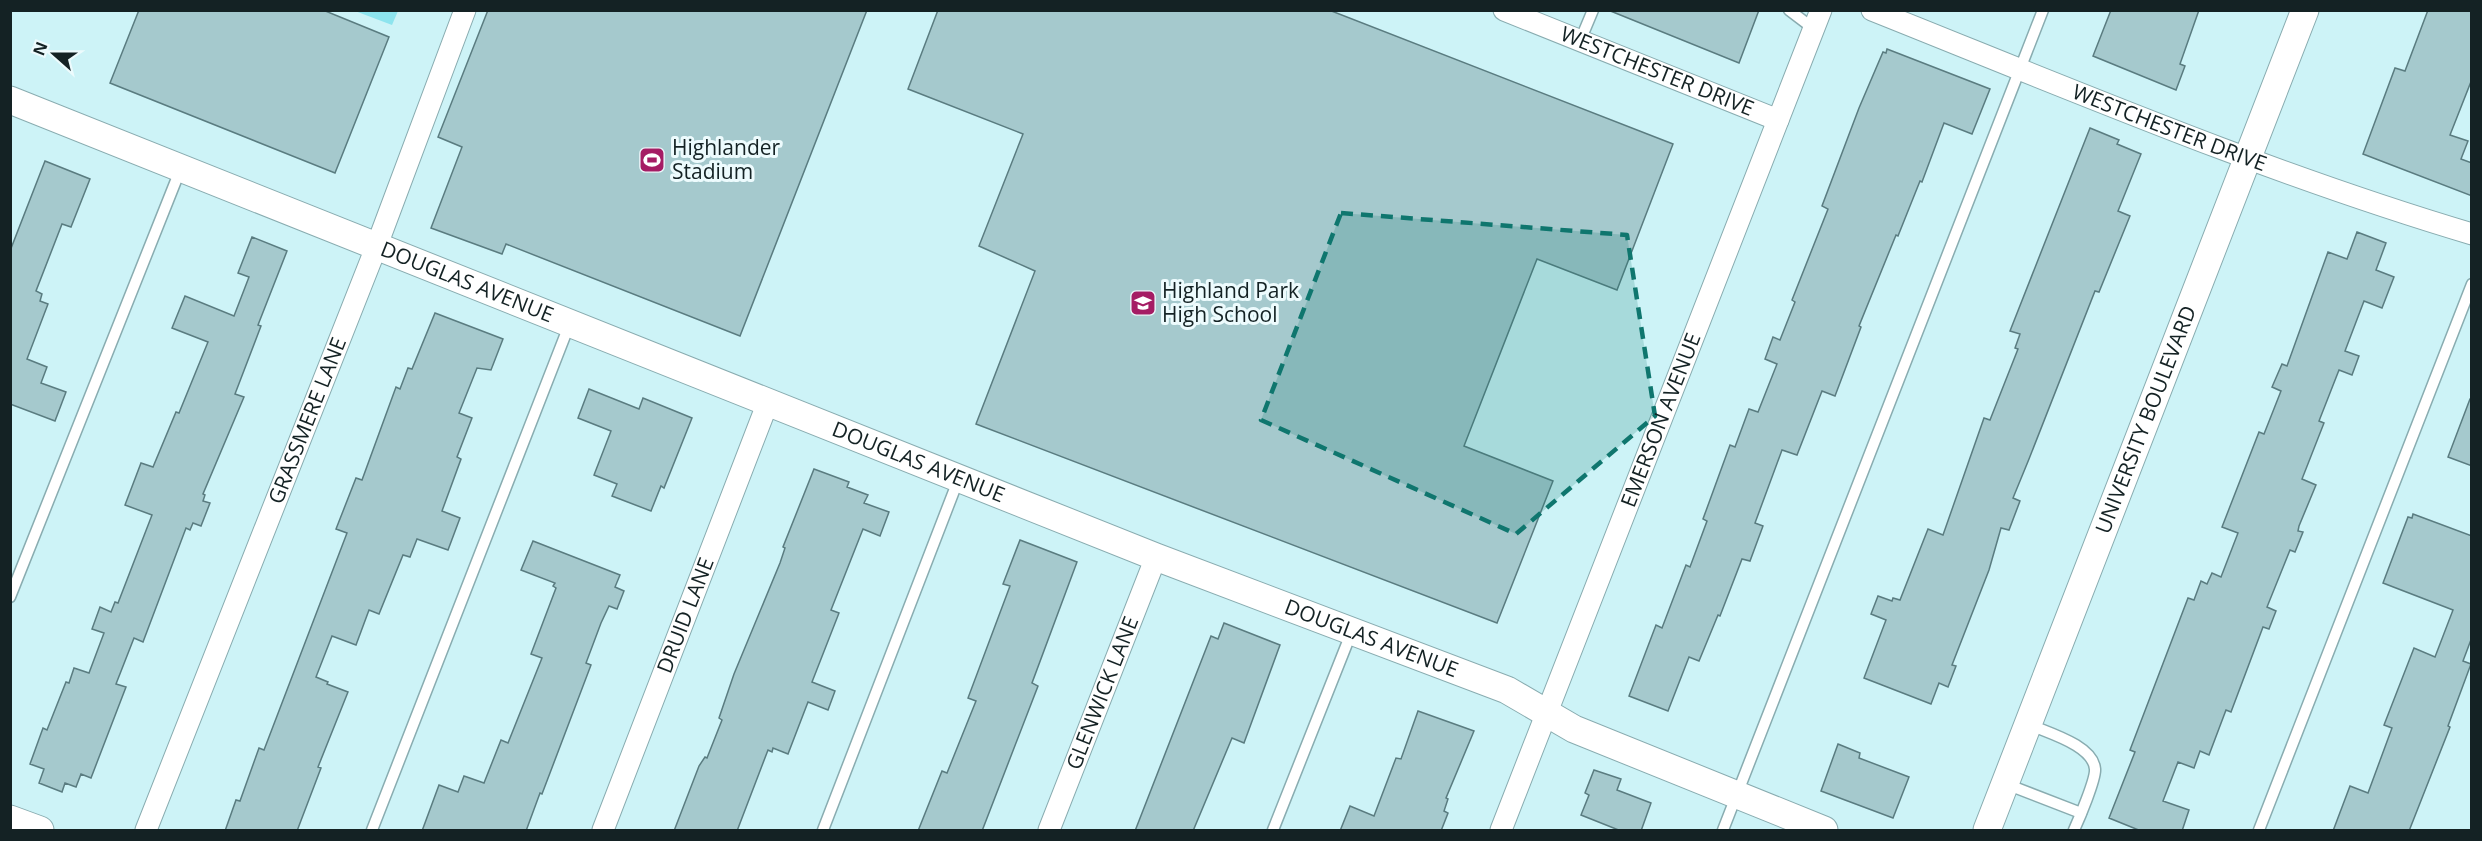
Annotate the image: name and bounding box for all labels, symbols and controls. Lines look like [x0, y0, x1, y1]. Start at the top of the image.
street label: WESTCHESTER DRIVE [1557, 19, 1758, 122]
north arrow [24, 24, 84, 84]
text: N [27, 39, 53, 59]
street label: WESTCHESTER DRIVE [2068, 77, 2271, 177]
place label: Highlander Stadium [672, 133, 781, 185]
sports icon: Highlander Stadium [637, 145, 667, 175]
street label: DOUGLAS AVENUE [377, 234, 558, 328]
place label: Highland Park High School [1162, 276, 1299, 328]
school or university icon: Highland Park High School [1128, 288, 1158, 318]
street label: UNIVERSITY BOULEVARD [2088, 301, 2202, 537]
street label: EMERSON AVENUE [1613, 329, 1707, 511]
street label: GRASSMERE LANE [261, 333, 352, 508]
street label: DOUGLAS AVENUE [828, 414, 1009, 508]
street label: DRUID LANE [650, 553, 720, 677]
street label: DOUGLAS AVENUE [1281, 592, 1463, 683]
street label: GLENWICK LANE [1059, 612, 1144, 773]

